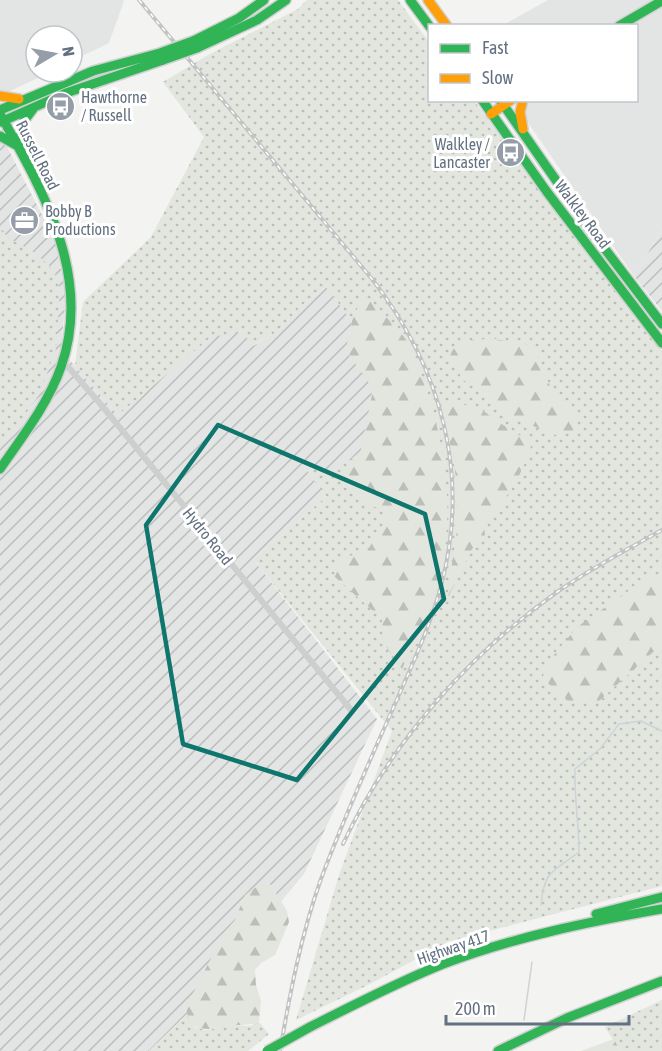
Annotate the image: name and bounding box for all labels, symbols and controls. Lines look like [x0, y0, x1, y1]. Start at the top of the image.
north arrow [24, 24, 84, 84]
legend [428, 24, 638, 102]
text: Fast [482, 37, 509, 58]
text: N [59, 45, 78, 58]
text: Slow [482, 67, 513, 88]
place label: Hawthorne / Russell [81, 88, 147, 124]
bus stop icon: Hawthorne / Russell [44, 90, 76, 122]
street label: Russell Road [13, 117, 63, 193]
place label: Walkley / Lancaster [433, 135, 491, 171]
bus stop icon: Walkley / Lancaster [495, 137, 527, 169]
street label: Walkley Road [551, 176, 614, 252]
place label: Bobby B Productions [45, 202, 116, 238]
office icon: Bobby B Productions [8, 204, 40, 236]
street label: Hydro Road [179, 504, 236, 569]
street label: Highway 417 [414, 926, 492, 969]
scale bar [446, 988, 629, 1026]
text: 200 m [455, 998, 496, 1019]

